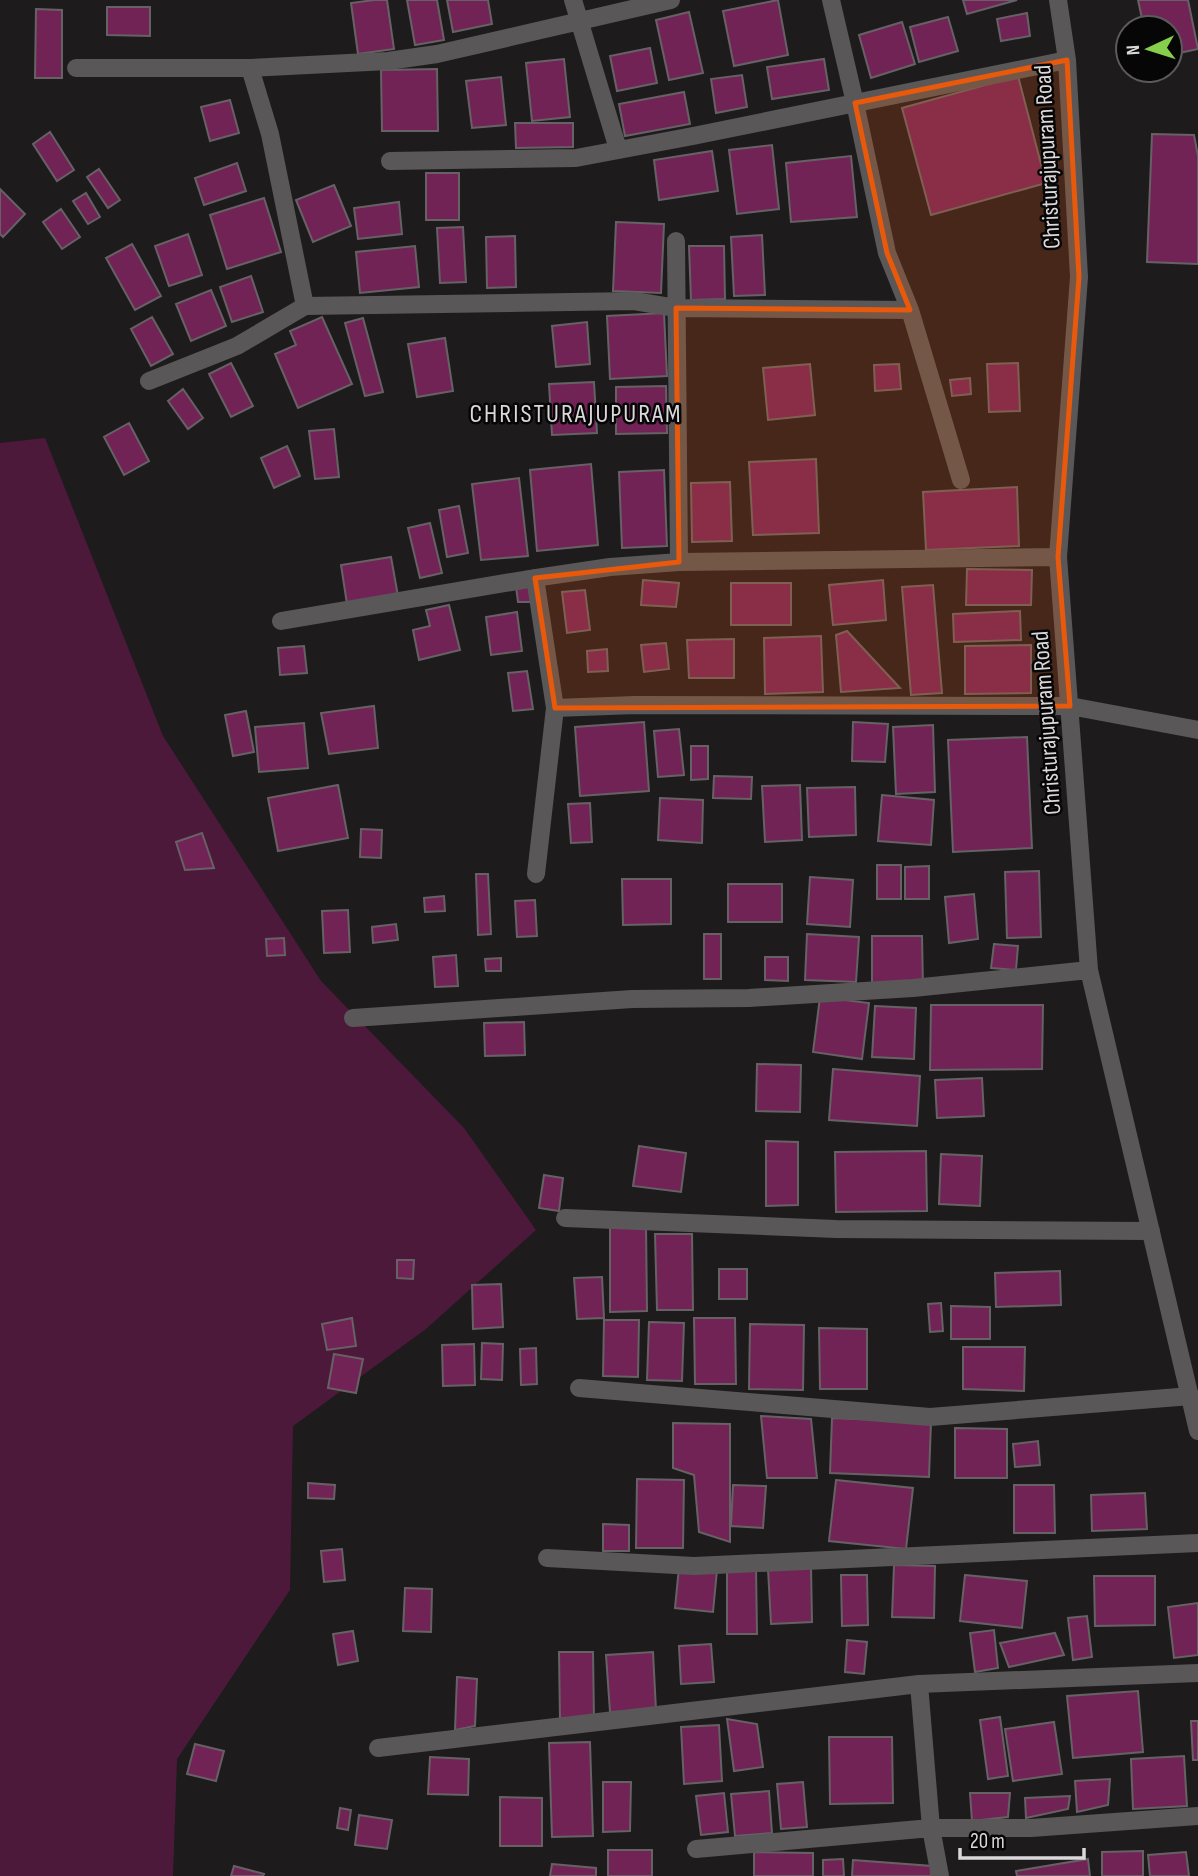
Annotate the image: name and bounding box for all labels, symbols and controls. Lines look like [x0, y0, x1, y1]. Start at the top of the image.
north arrow [1114, 14, 1184, 84]
text: N [1122, 44, 1145, 56]
street label: Christurajupuram Road [1028, 64, 1067, 250]
district label: CHRISTURAJUPURAM [469, 399, 683, 430]
street label: Christurajupuram Road [1026, 630, 1067, 816]
scale bar [960, 1816, 1084, 1860]
text: 20 m [970, 1829, 1005, 1854]

